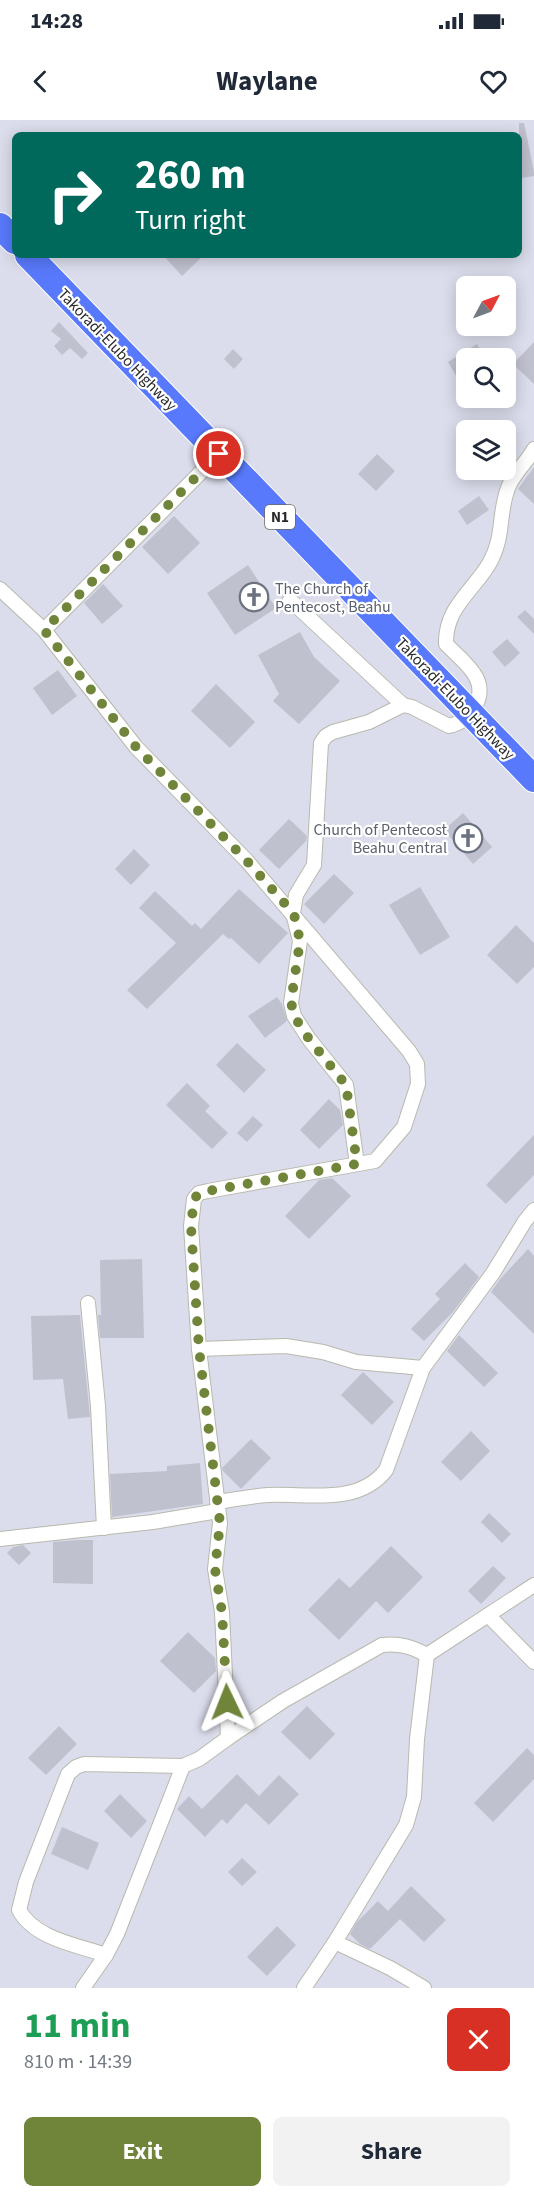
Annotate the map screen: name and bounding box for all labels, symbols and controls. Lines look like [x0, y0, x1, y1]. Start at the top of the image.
text: 14:28 [30, 5, 83, 37]
text: Waylane [216, 62, 318, 101]
icon: back [24, 65, 57, 98]
icon: heart [477, 65, 510, 98]
text: 260 m [135, 145, 246, 205]
icon: right [36, 156, 114, 234]
text: Turn right [135, 201, 246, 240]
north arrow [456, 276, 516, 336]
map controls [456, 276, 516, 480]
street label: Takoradi-Elubo Highway [53, 284, 182, 416]
button: search [456, 348, 516, 408]
button: layers [456, 420, 516, 480]
pin [193, 428, 244, 479]
icon: arrive [202, 437, 235, 470]
road number: N1 [265, 505, 295, 529]
place label: The Church of Pentecost, Beahu [275, 578, 391, 618]
church icon: The Church of Pentecost, Beahu [238, 581, 270, 613]
street label: Takoradi-Elubo Highway [391, 633, 520, 765]
place label: Church of Pentecost Beahu Central [313, 819, 448, 859]
church icon: Church of Pentecost Beahu Central [452, 822, 484, 854]
position arrow [195, 1670, 259, 1734]
text: 11 min [24, 2000, 131, 2051]
button: close [447, 2008, 510, 2071]
text: 810 m · 14:39 [24, 2048, 132, 2076]
button: Exit [24, 2117, 261, 2186]
button: Share [273, 2117, 510, 2186]

